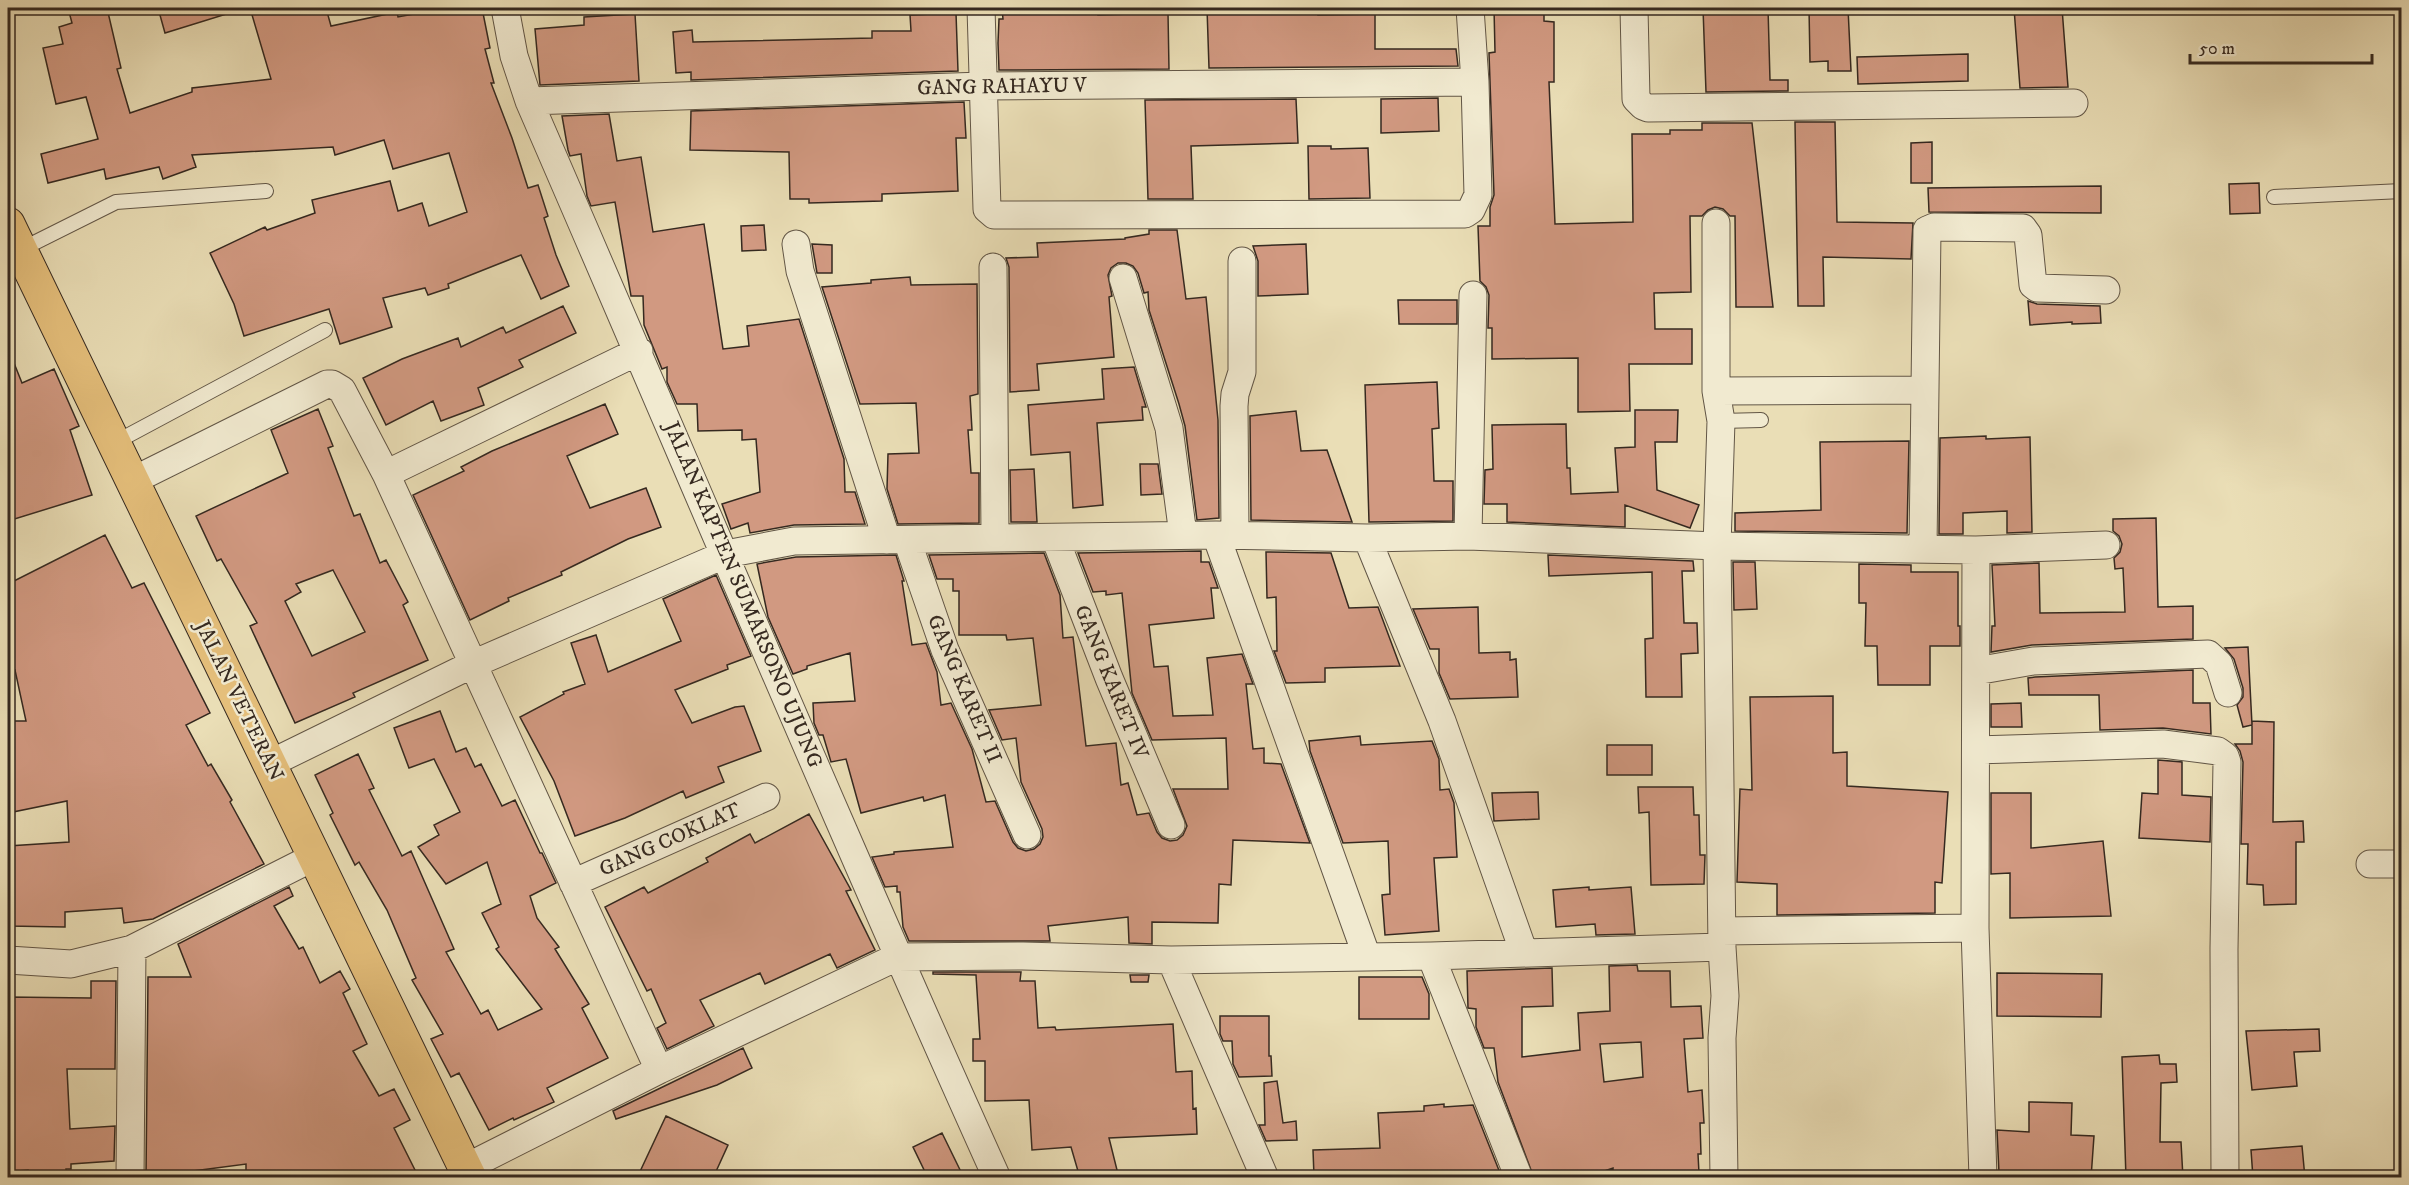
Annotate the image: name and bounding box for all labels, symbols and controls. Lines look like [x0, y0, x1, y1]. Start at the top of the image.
scale bar [2190, 27, 2372, 65]
text: 50 m [2199, 38, 2235, 60]
street label: GANG RAHAYU V [917, 73, 1088, 101]
street label: JALAN KAPTEN SUMARSONO UJUNG [657, 416, 828, 772]
street label: GANG KARET IV [1068, 601, 1154, 763]
street label: GANG KARET II [921, 611, 1007, 767]
street label: JALAN VETERAN [188, 615, 289, 786]
street label: GANG COKLAT [595, 797, 745, 883]

